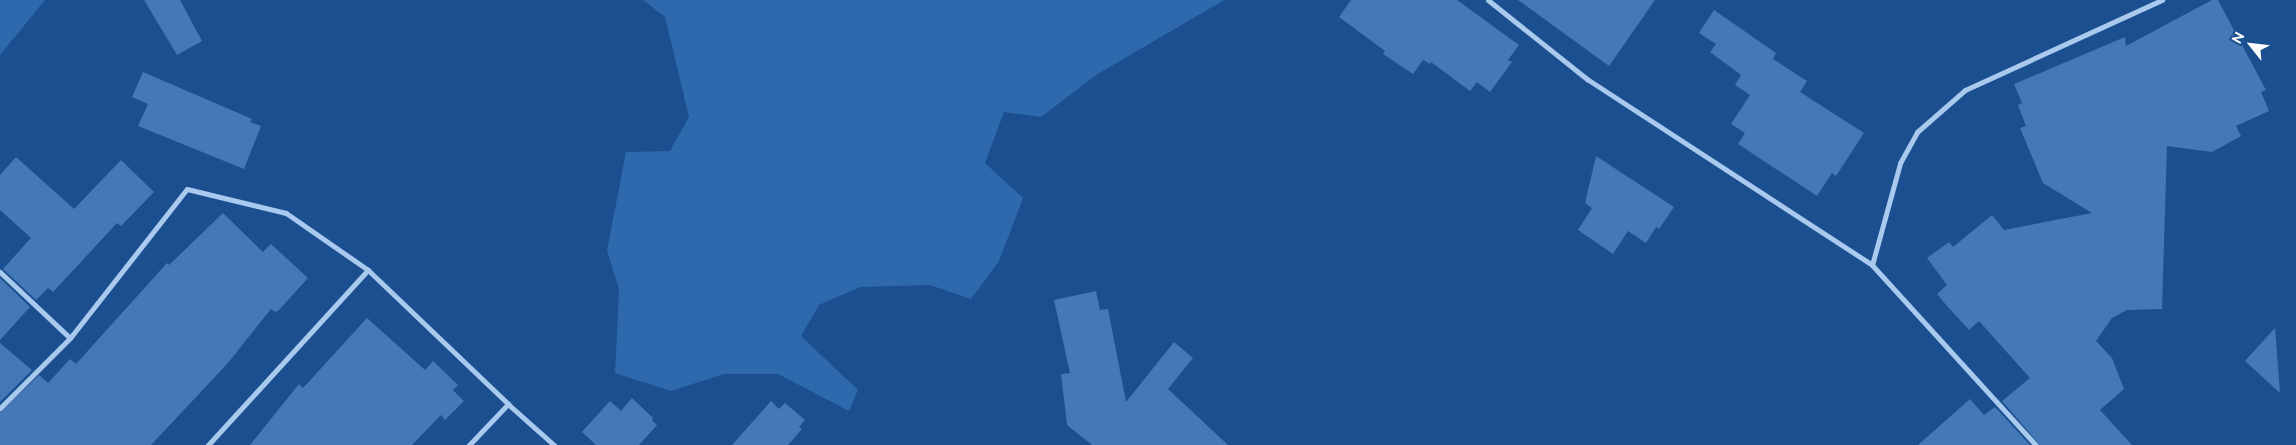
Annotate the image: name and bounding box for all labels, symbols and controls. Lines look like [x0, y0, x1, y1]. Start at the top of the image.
north arrow [2226, 20, 2276, 70]
text: N [2228, 29, 2247, 46]

